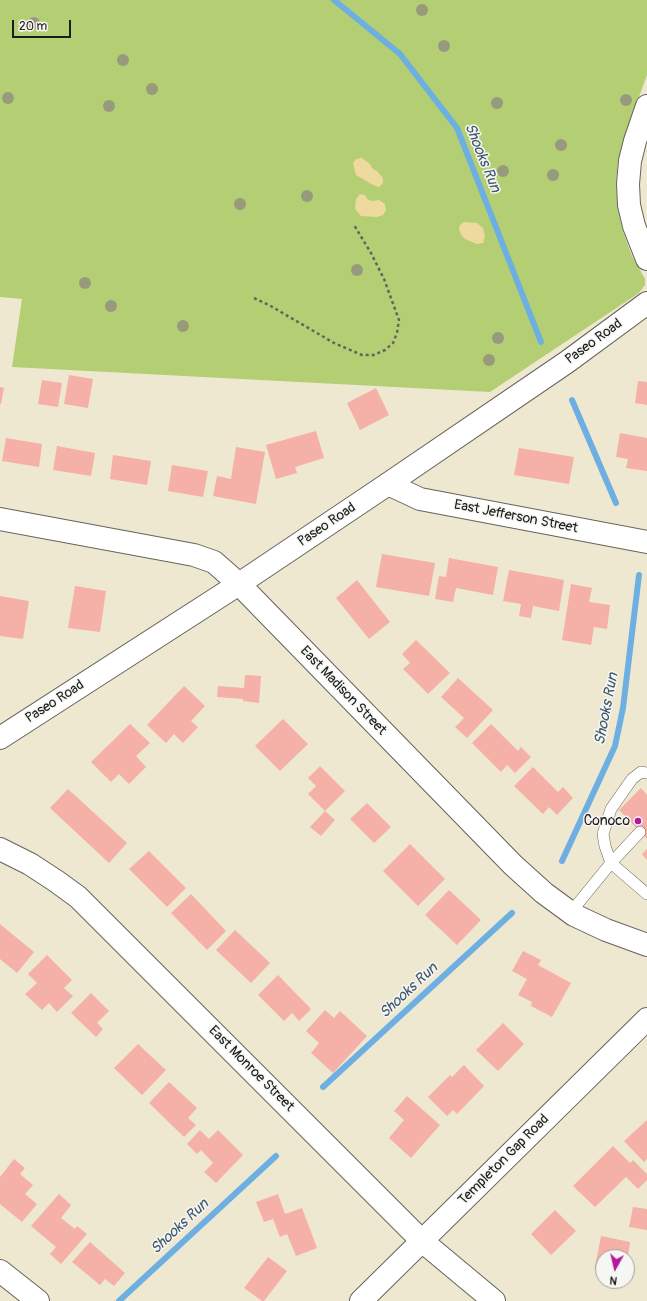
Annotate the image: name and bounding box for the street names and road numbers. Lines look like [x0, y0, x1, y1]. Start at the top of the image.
street label: Paseo Road [562, 316, 626, 368]
street label: East Jefferson Street [453, 497, 579, 537]
street label: Paseo Road [295, 499, 359, 551]
street label: East Madison Street [296, 643, 390, 739]
street label: Paseo Road [23, 677, 87, 727]
street label: East Monroe Street [205, 1023, 297, 1115]
street label: Templeton Gap Road [455, 1111, 553, 1209]

